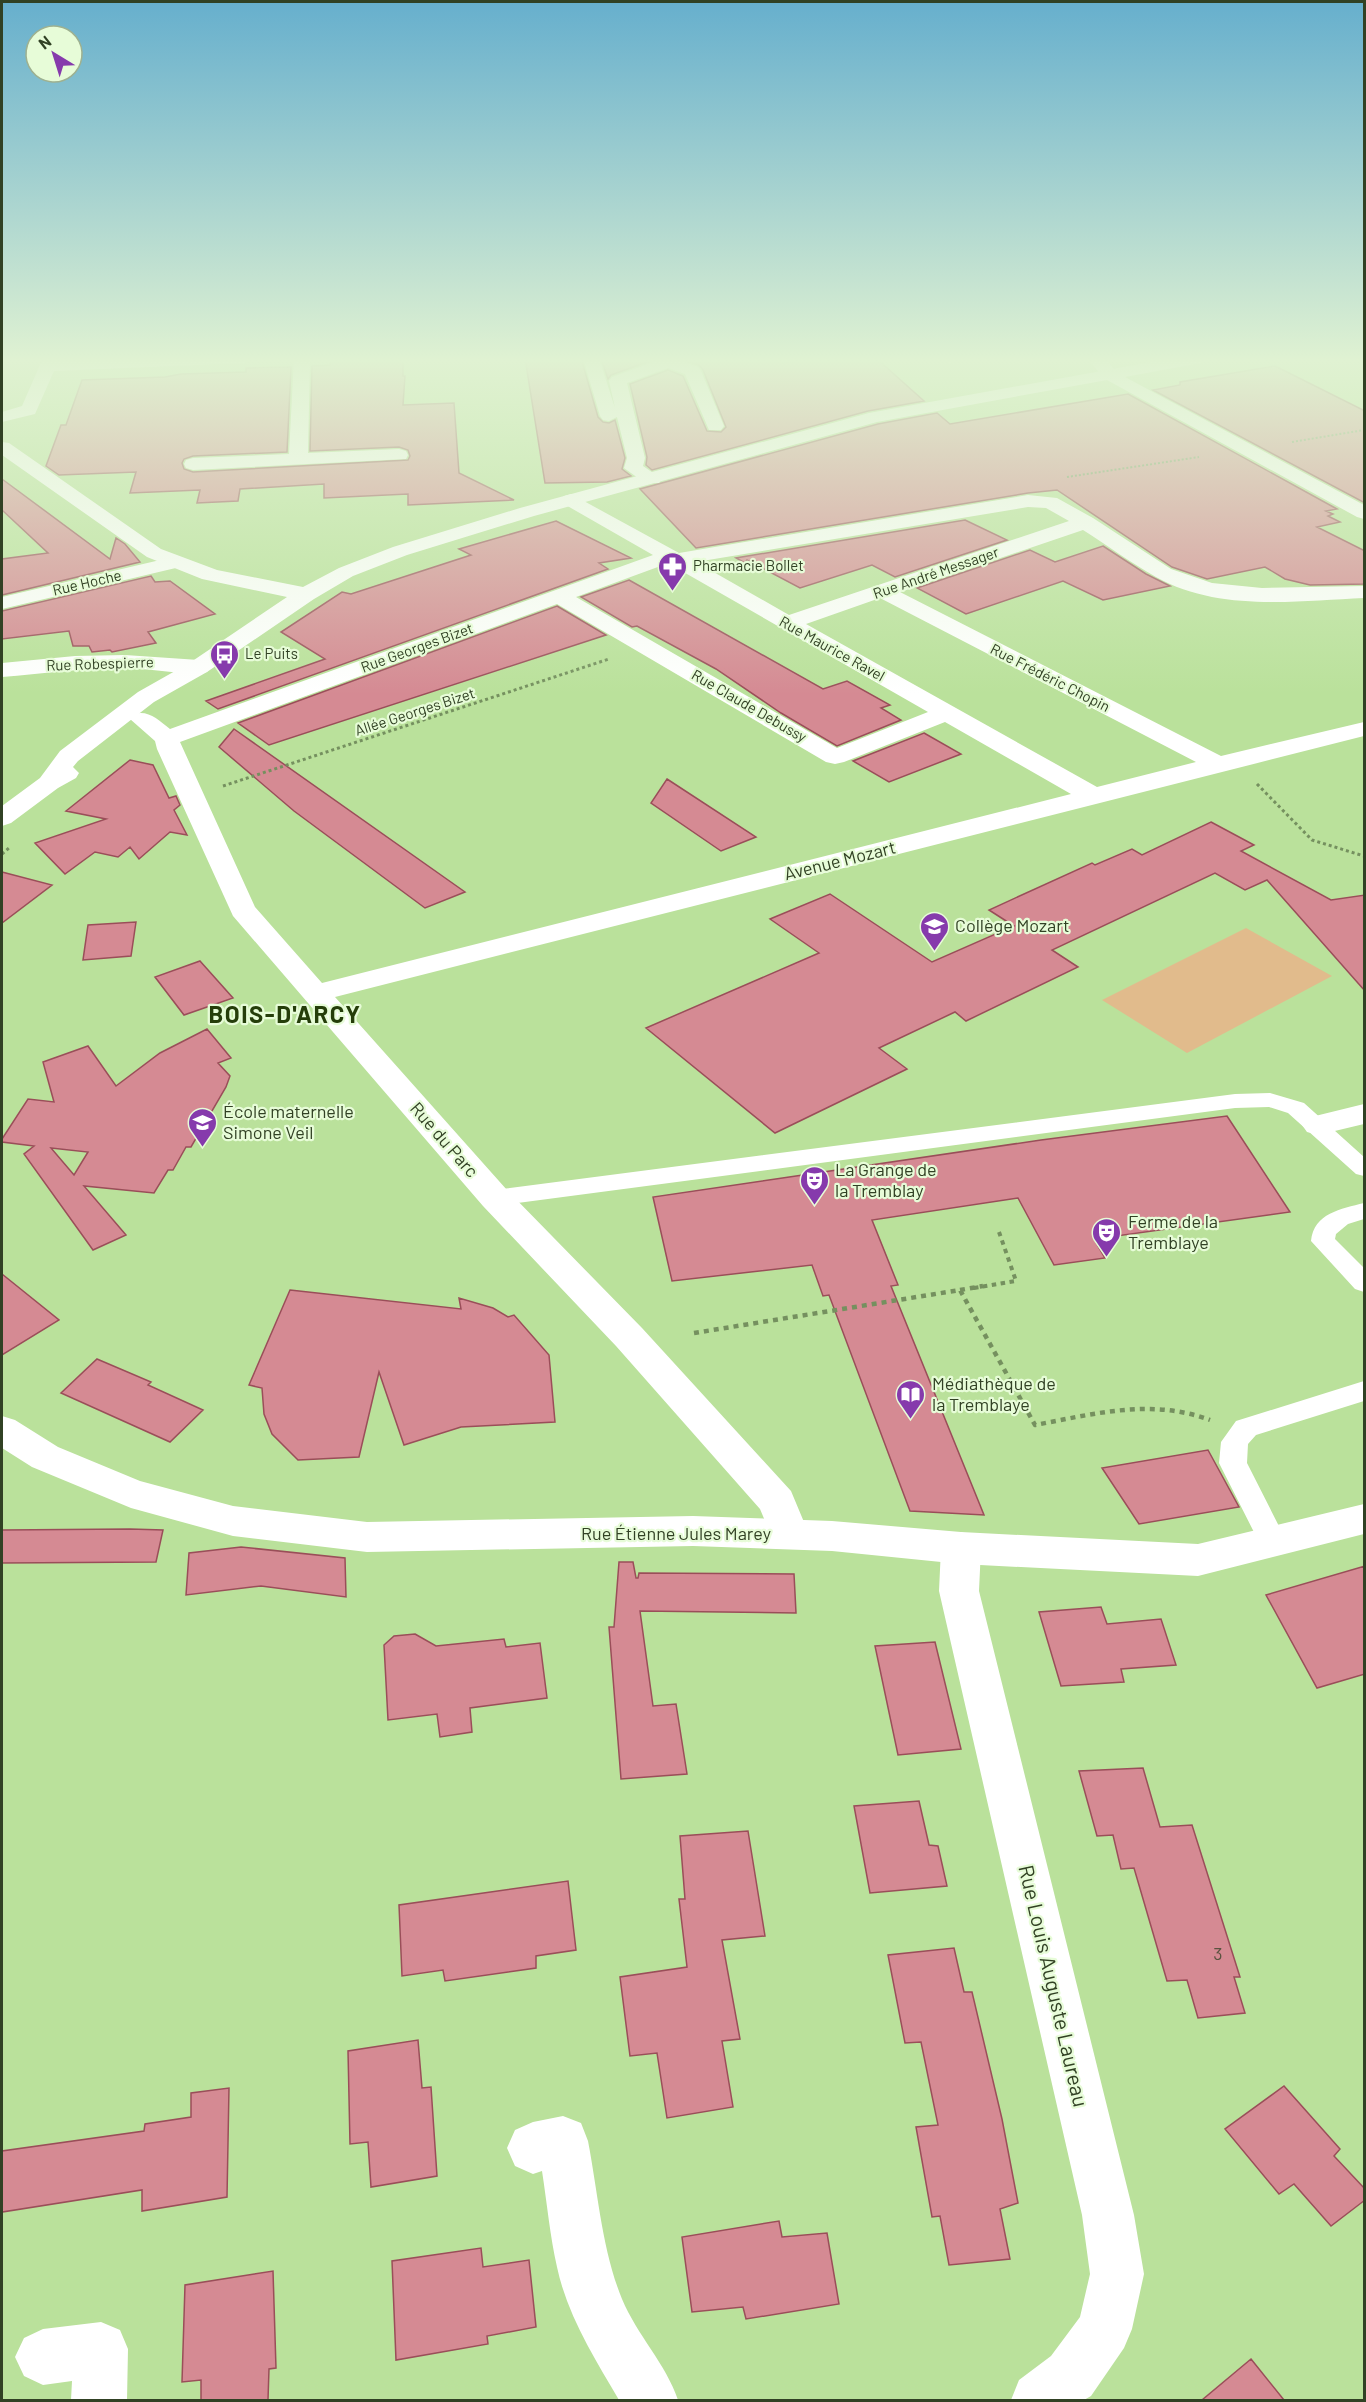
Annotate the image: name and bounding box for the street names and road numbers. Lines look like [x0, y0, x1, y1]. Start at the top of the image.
street label: Rue André Messager [870, 542, 1001, 602]
street label: Rue Hoche [51, 565, 123, 599]
street label: Rue Maurice Ravel [777, 612, 888, 685]
street label: Rue Georges Bizet [358, 618, 475, 676]
street label: Rue Frédéric Chopin [988, 639, 1113, 715]
street label: Rue Robespierre [46, 652, 154, 674]
street label: Rue Claude Debussy [689, 665, 810, 745]
street label: Allée Georges Bizet [352, 683, 477, 739]
street label: Avenue Mozart [782, 836, 898, 885]
street label: Rue du Parc [406, 1097, 483, 1181]
street label: Rue Étienne Jules Marey [581, 1522, 771, 1544]
street label: Rue Louis Auguste Laureau [1014, 1862, 1094, 2109]

